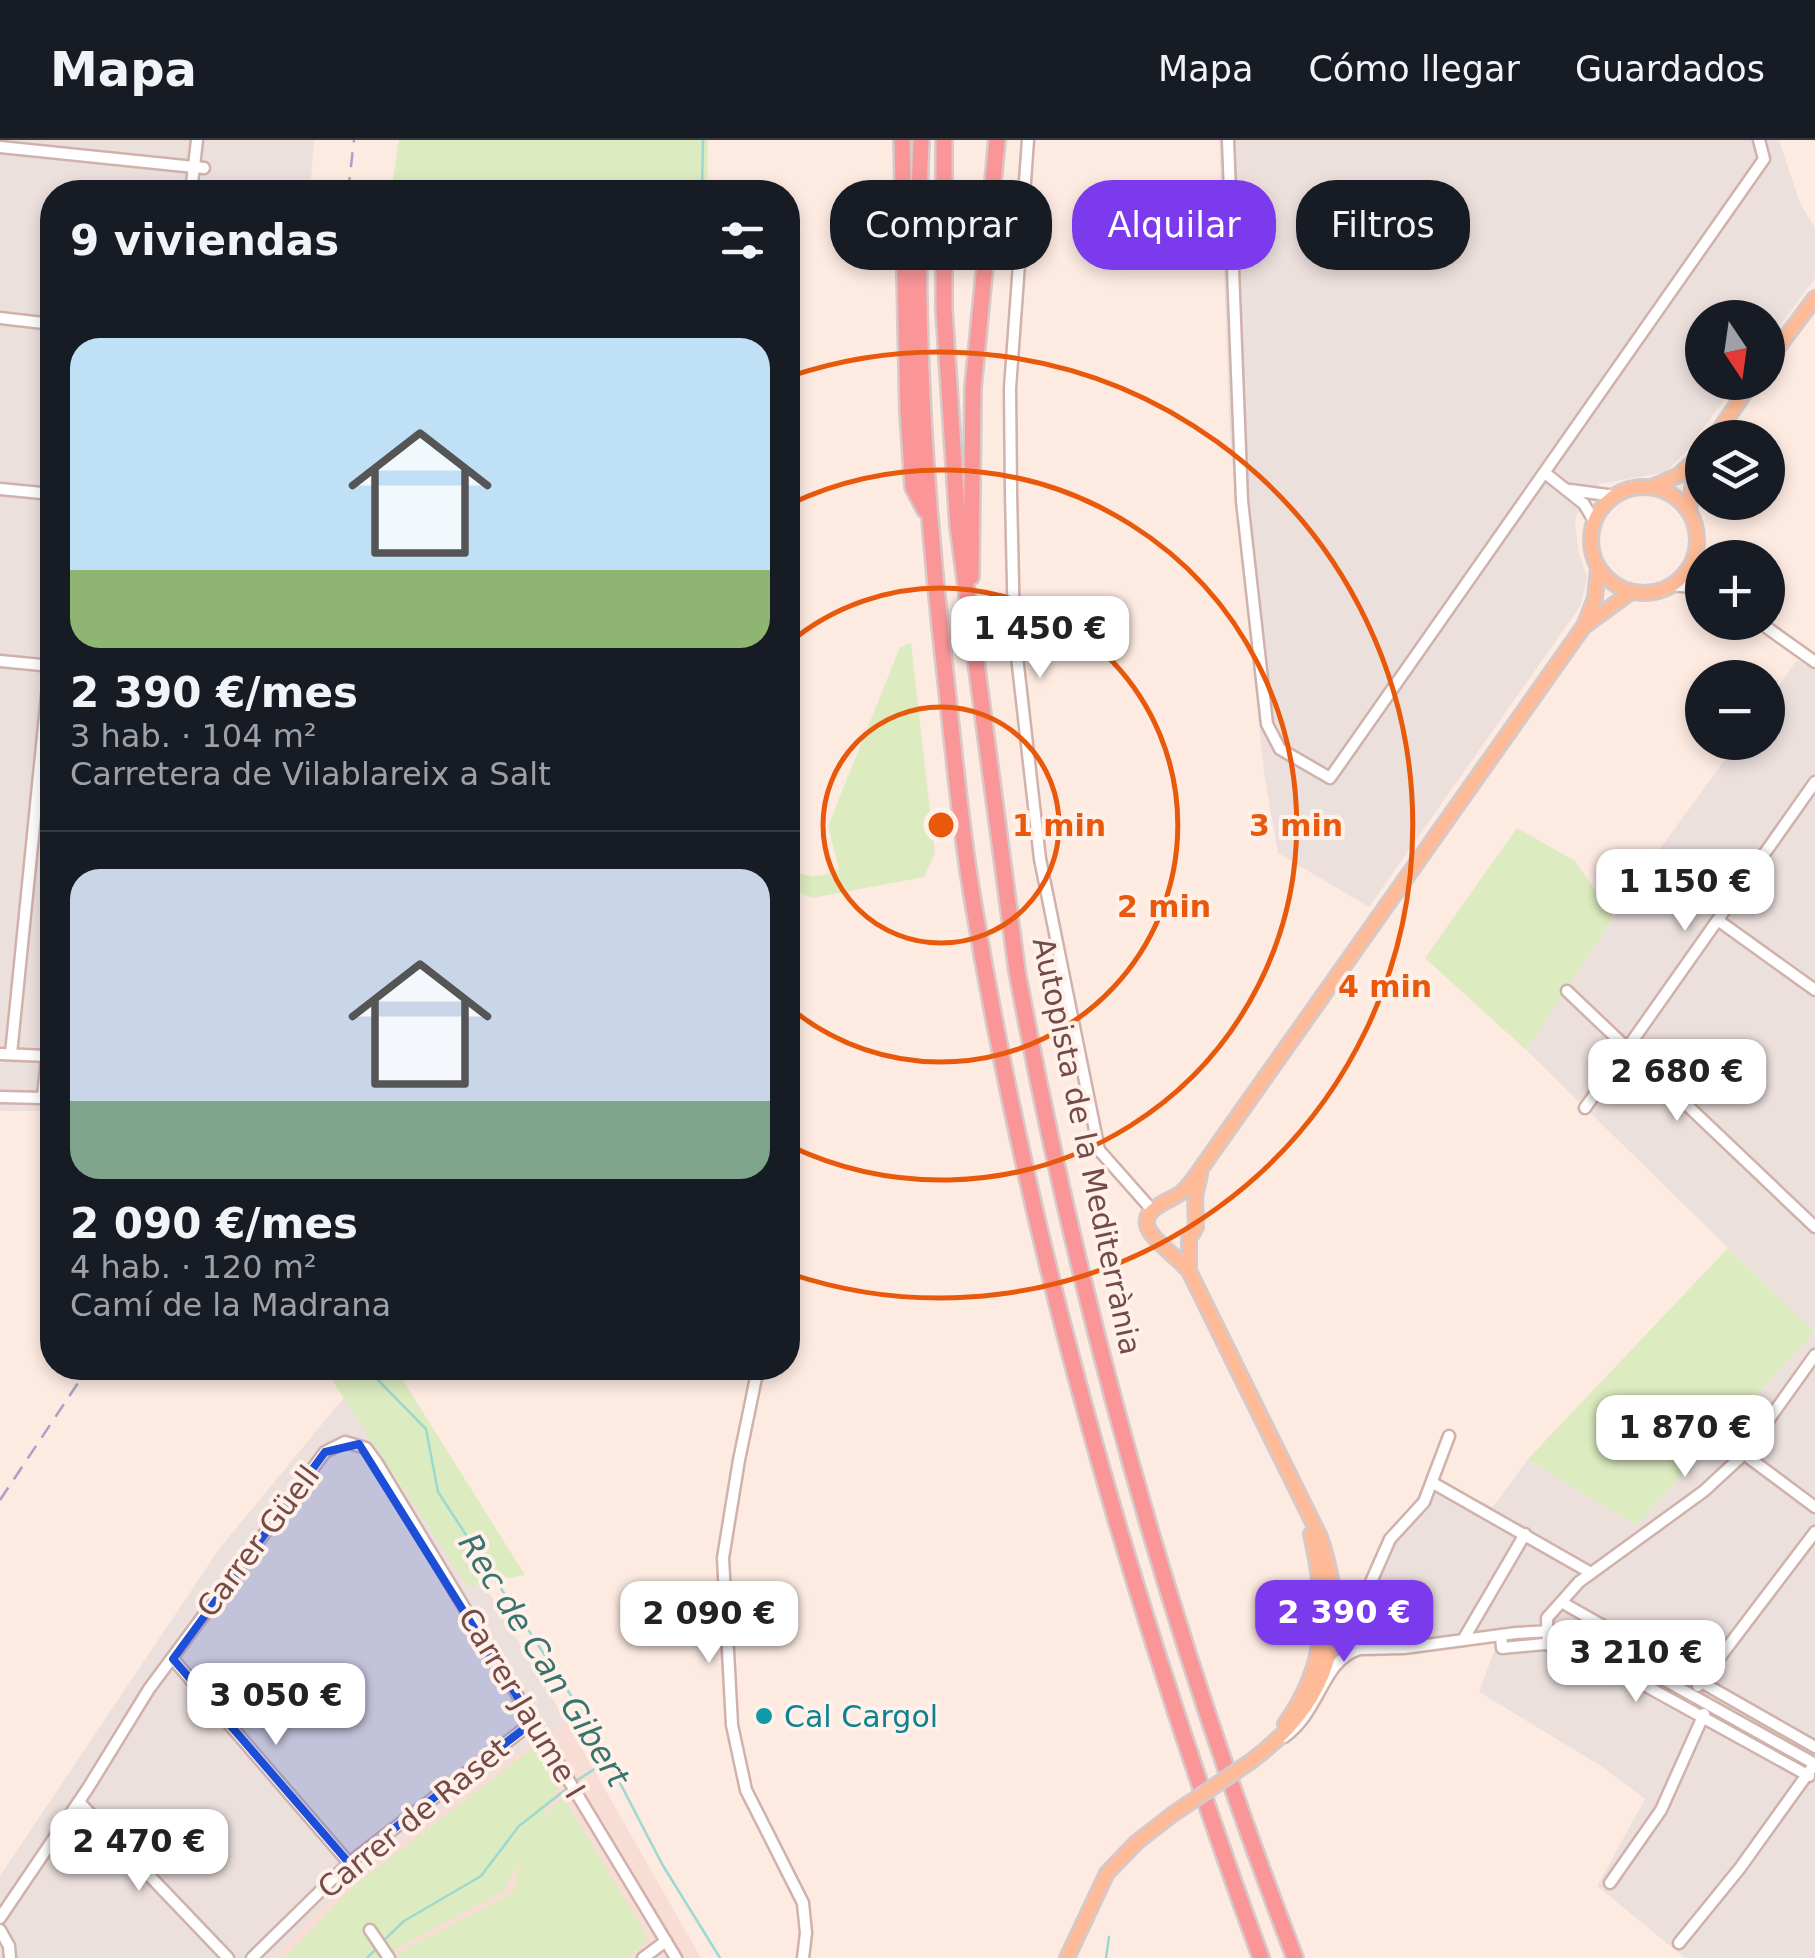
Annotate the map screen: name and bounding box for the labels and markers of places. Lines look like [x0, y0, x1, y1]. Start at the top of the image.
pin: 1 450 € [948, 596, 1132, 681]
centre of rings [923, 807, 959, 843]
pin: 1 150 € [1593, 849, 1777, 934]
pin: 2 680 € [1585, 1039, 1769, 1124]
pin: 1 870 € [1593, 1395, 1777, 1480]
pin: 2 390 € [1252, 1580, 1436, 1665]
pin: 2 090 € [617, 1581, 801, 1666]
pin: 3 210 € [1544, 1620, 1728, 1705]
pin: 3 050 € [184, 1663, 368, 1748]
place label: Cal Cargol [784, 1699, 938, 1734]
marker: Cal Cargol [753, 1705, 775, 1727]
pin: 2 470 € [47, 1809, 231, 1894]

